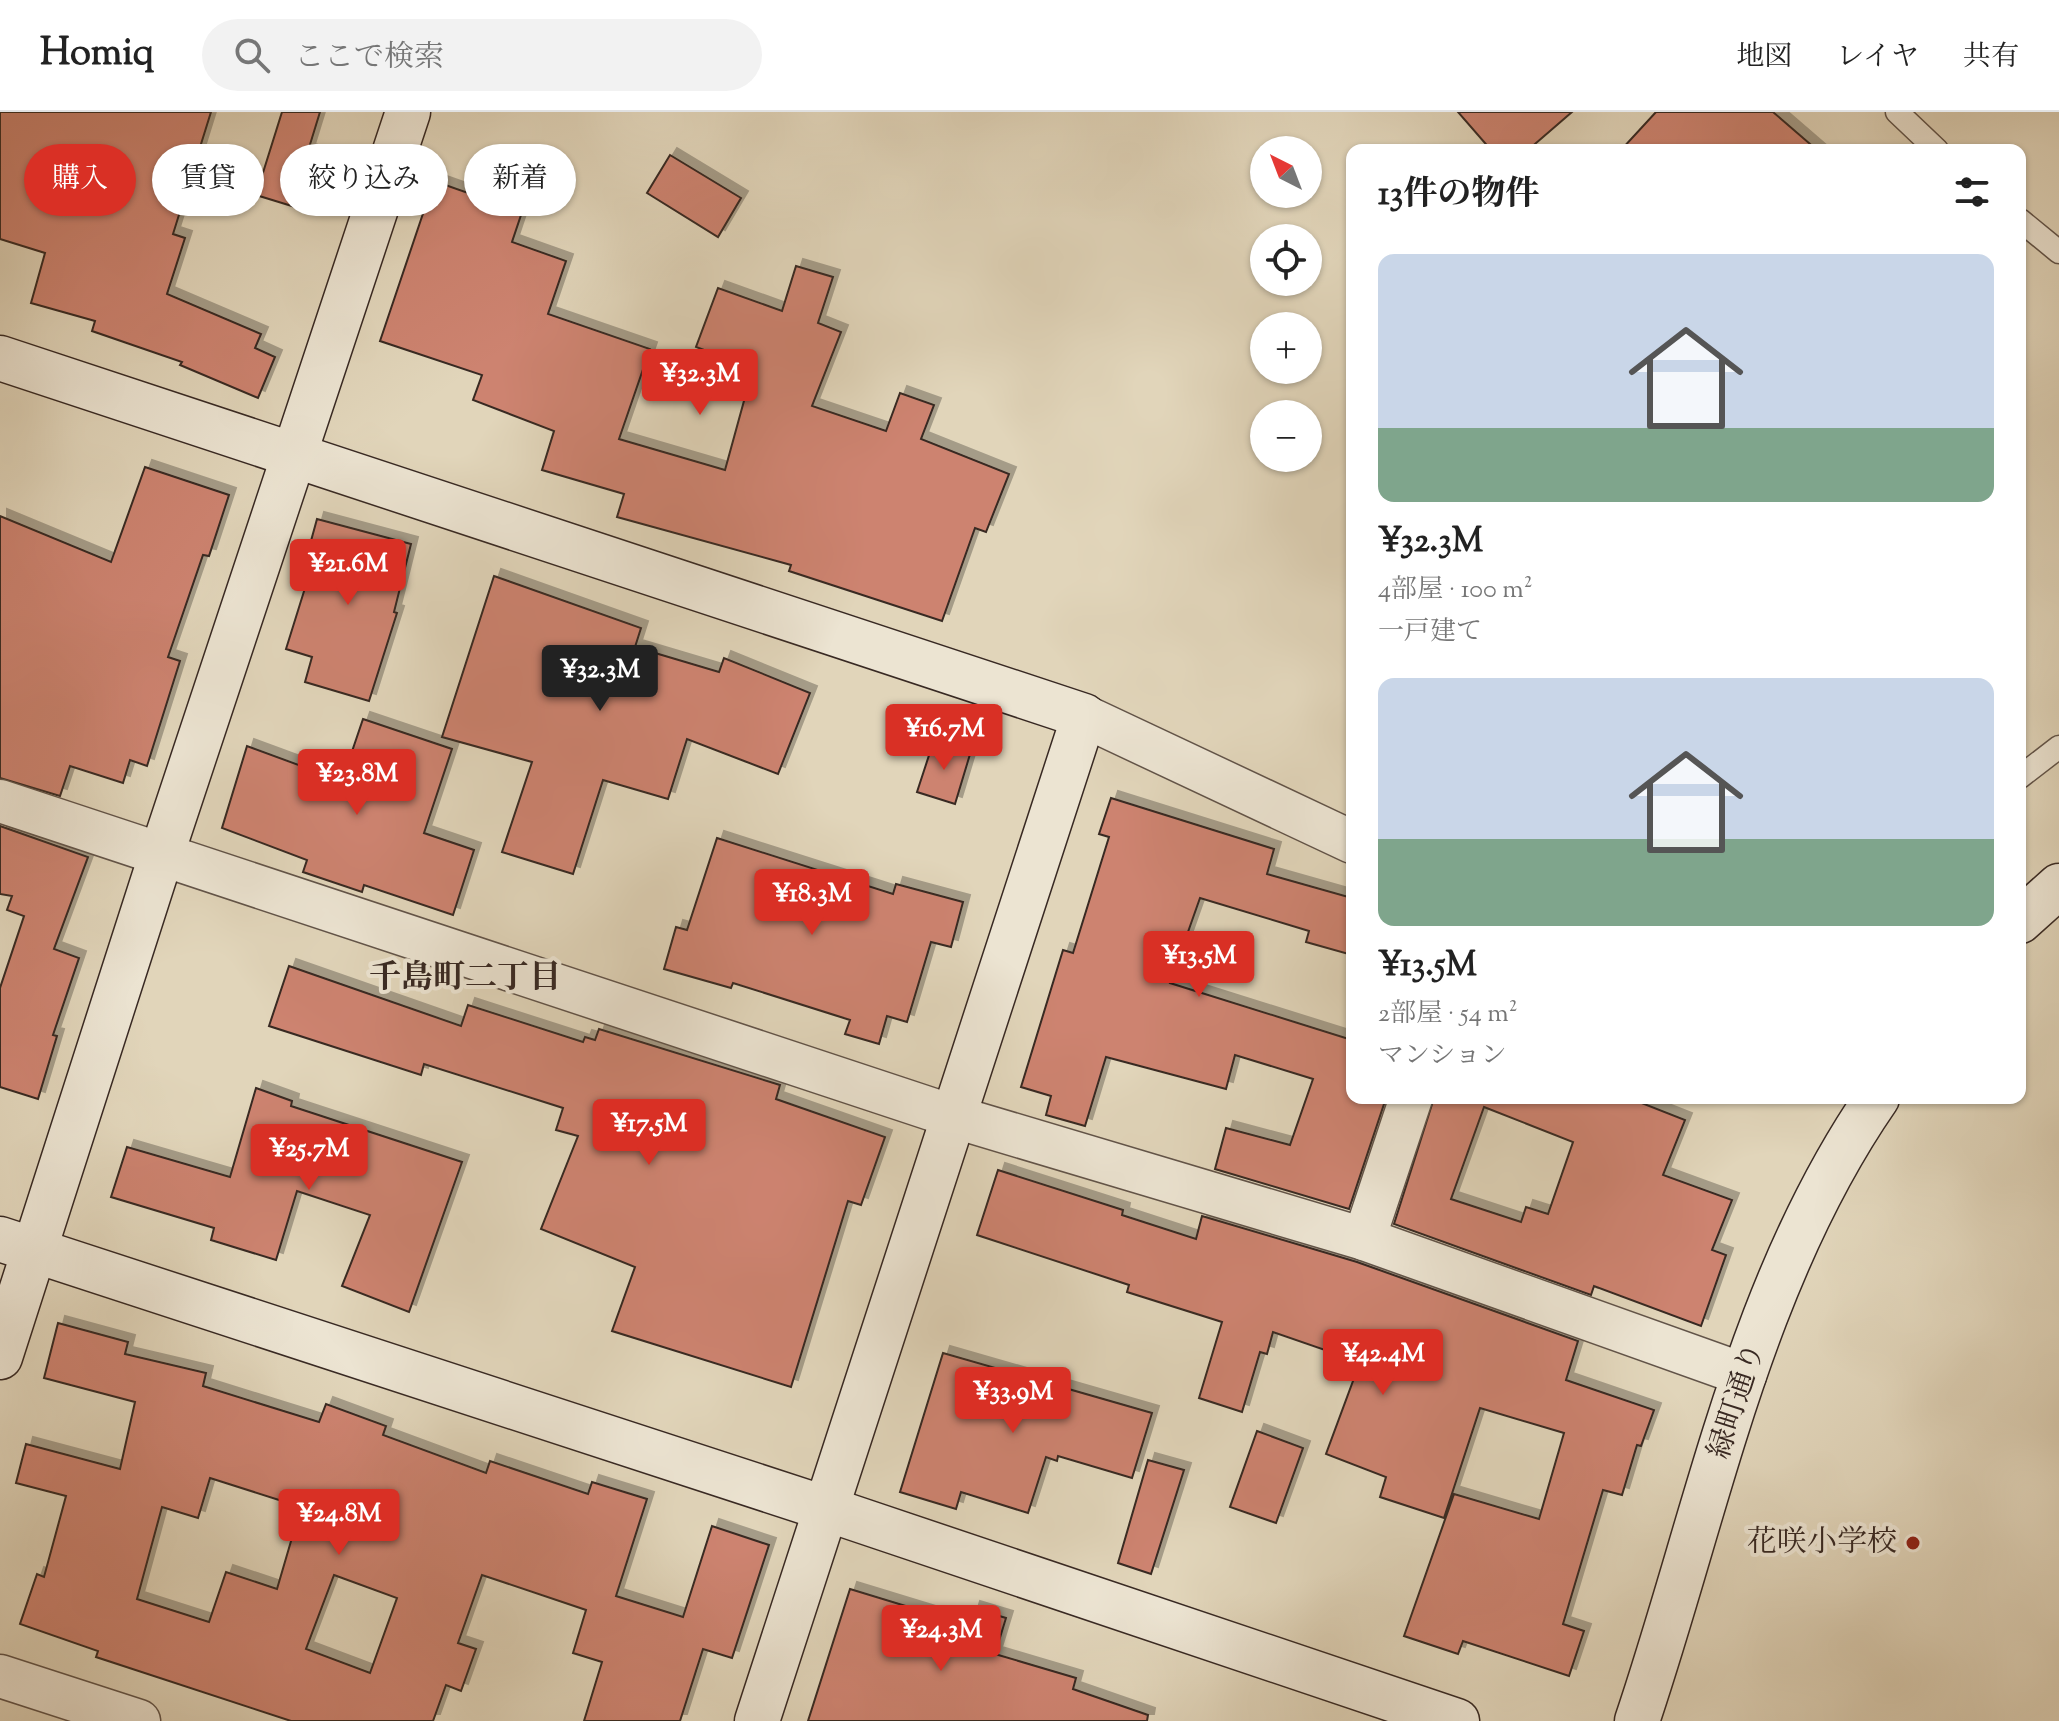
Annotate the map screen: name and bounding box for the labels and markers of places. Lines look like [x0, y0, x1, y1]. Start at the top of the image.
pin: ¥32.3M [635, 349, 765, 417]
pin: ¥21.6M [283, 539, 413, 607]
pin: ¥32.3M [535, 645, 665, 713]
pin: ¥16.7M [879, 704, 1009, 772]
pin: ¥23.8M [292, 749, 422, 817]
pin: ¥18.3M [747, 869, 877, 937]
pin: ¥13.5M [1134, 931, 1264, 999]
pin: ¥17.5M [584, 1099, 714, 1167]
pin: ¥25.7M [244, 1124, 374, 1192]
pin: ¥42.4M [1318, 1329, 1448, 1397]
pin: ¥33.9M [948, 1367, 1078, 1435]
pin: ¥24.8M [274, 1489, 404, 1557]
place label: 花咲小学校 [1747, 1522, 1897, 1565]
marker: 花咲小学校 [1904, 1534, 1922, 1552]
pin: ¥24.3M [876, 1605, 1006, 1673]

